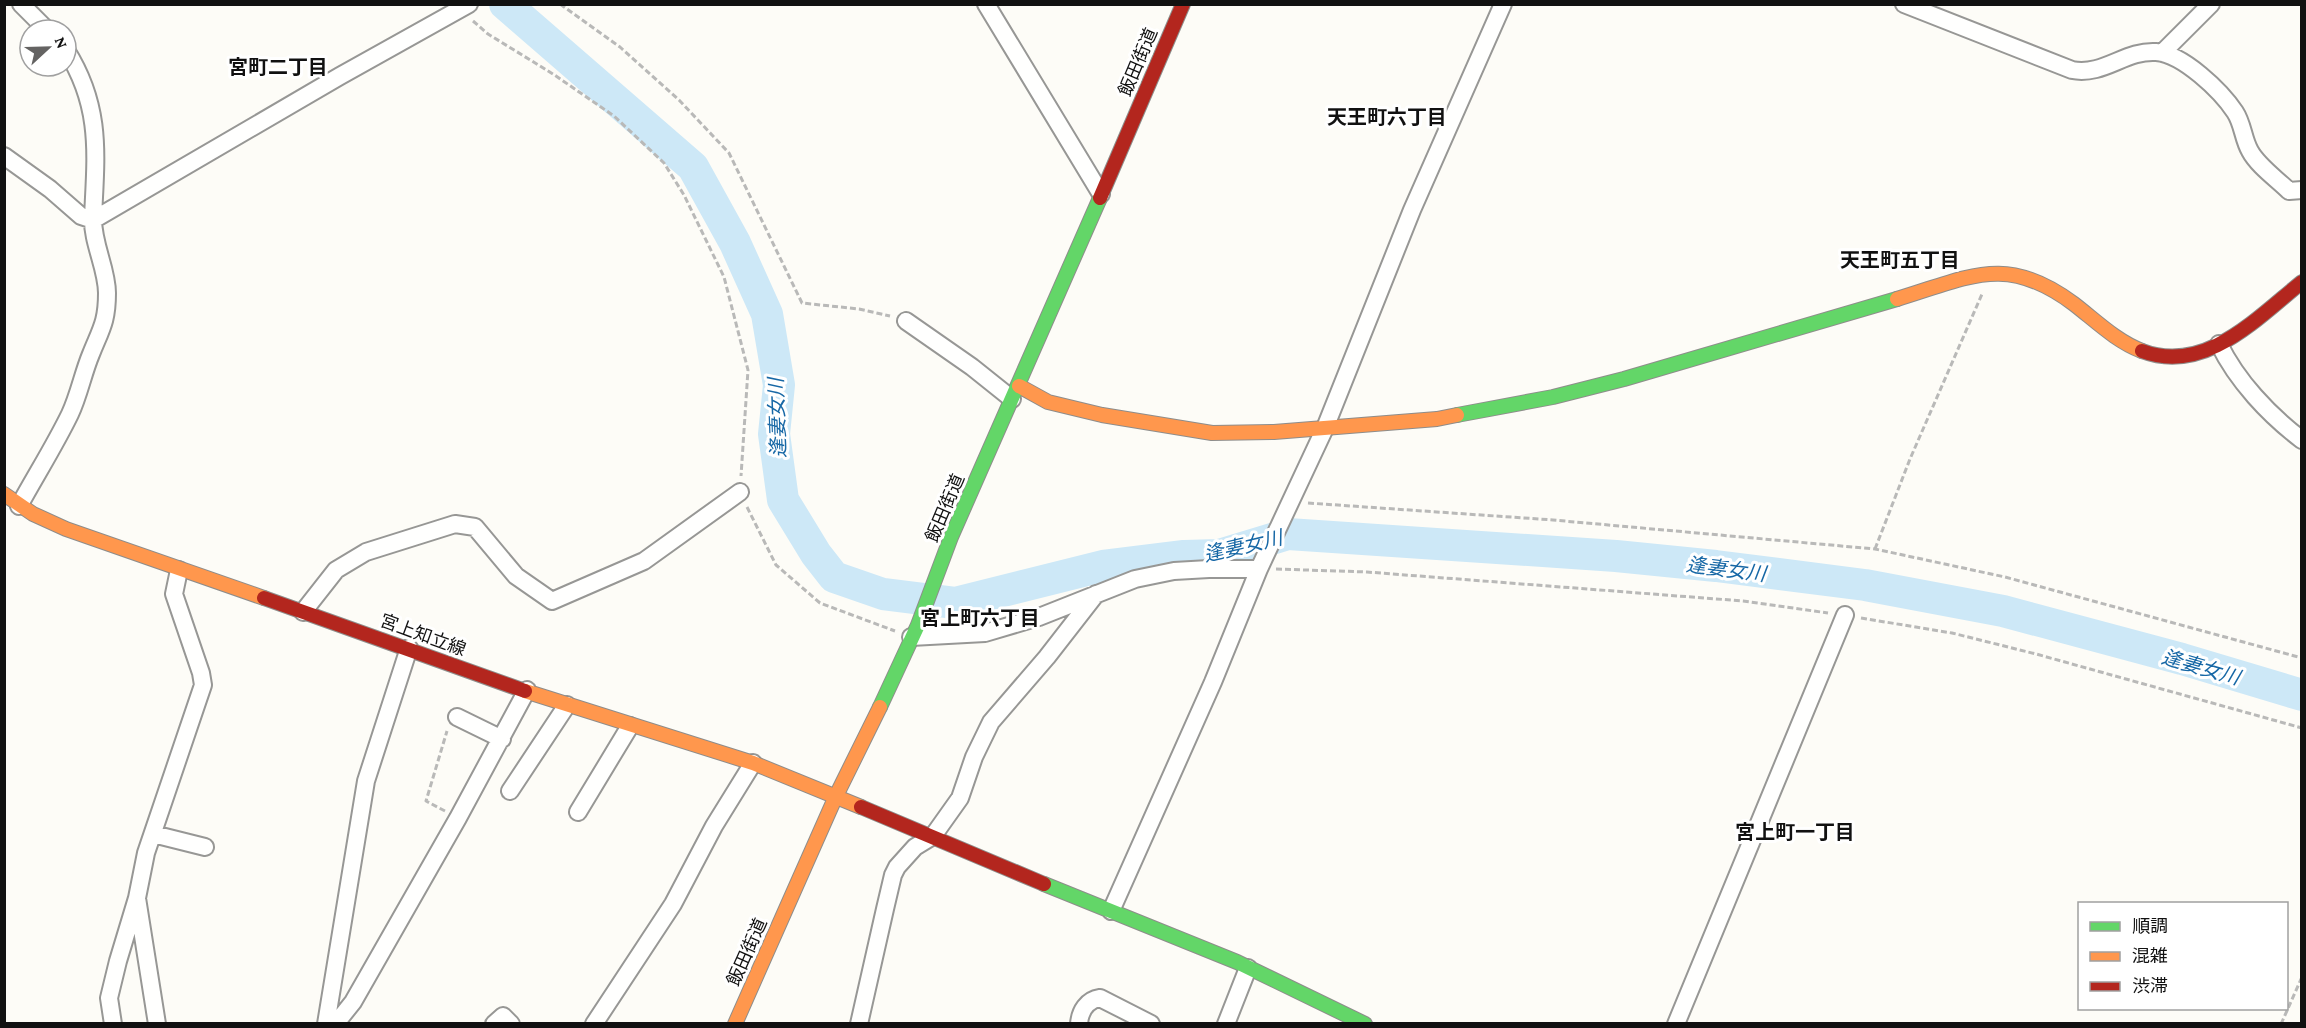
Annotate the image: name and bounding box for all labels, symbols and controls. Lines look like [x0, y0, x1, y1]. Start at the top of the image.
north arrow [18, 18, 78, 78]
street label: 飯田街道 [1115, 25, 1161, 99]
text: N [52, 34, 71, 51]
district label: 宮町二丁目 [228, 56, 328, 78]
district label: 天王町六丁目 [1327, 106, 1447, 128]
district label: 天王町五丁目 [1840, 249, 1960, 271]
water label: 逢妻女川 [765, 376, 789, 458]
street label: 飯田街道 [922, 471, 968, 545]
water label: 逢妻女川 [1202, 526, 1286, 566]
water label: 逢妻女川 [1685, 553, 1769, 585]
district label: 宮上町六丁目 [920, 607, 1040, 629]
street label: 宮上知立線 [377, 610, 469, 660]
water label: 逢妻女川 [2160, 645, 2244, 689]
district label: 宮上町一丁目 [1735, 821, 1855, 843]
legend [2078, 902, 2288, 1010]
street label: 飯田街道 [723, 915, 771, 989]
text: 順調 [2132, 916, 2168, 936]
text: 混雑 [2132, 946, 2168, 966]
text: 渋滞 [2132, 976, 2168, 996]

